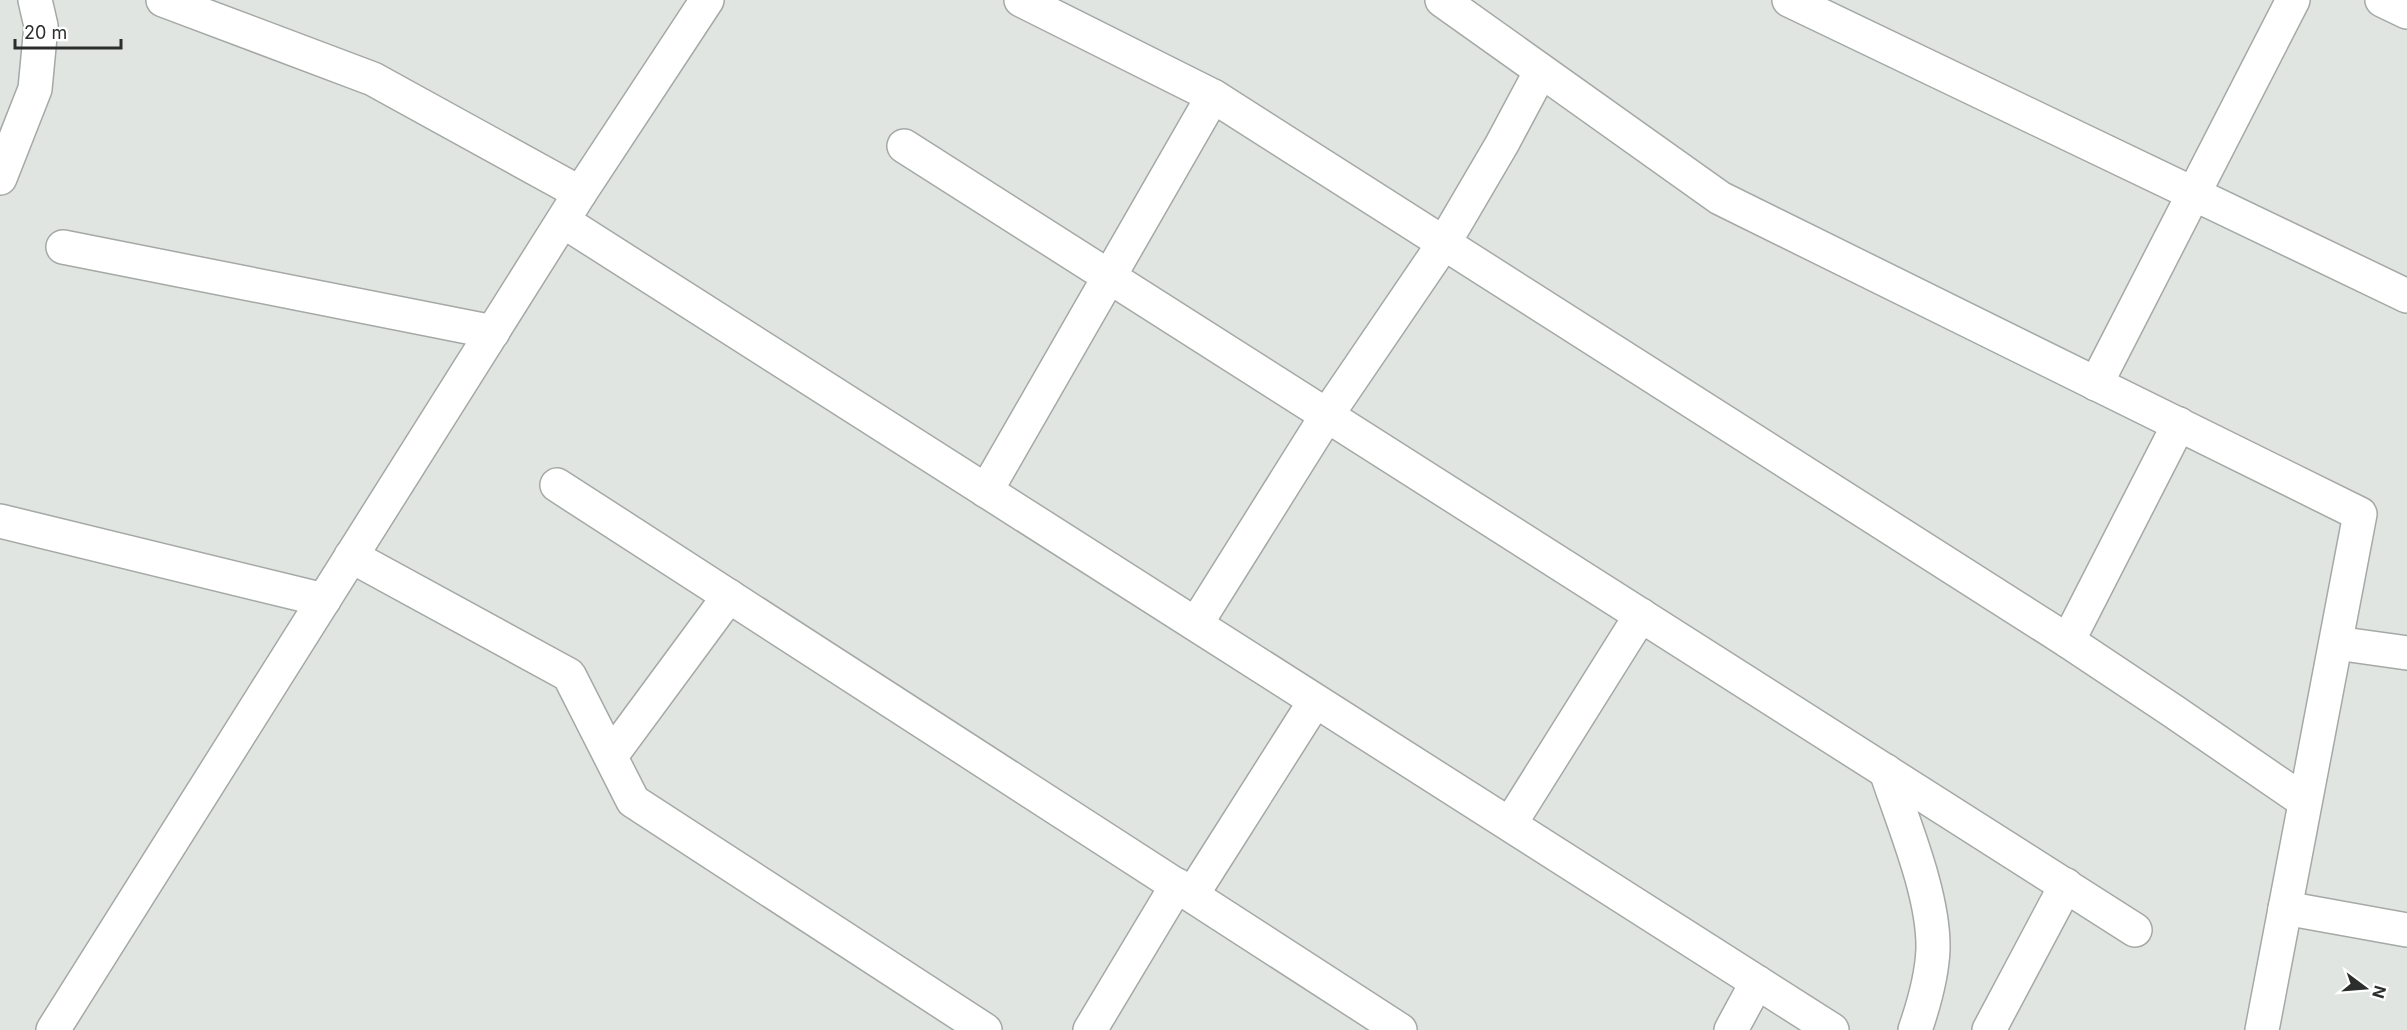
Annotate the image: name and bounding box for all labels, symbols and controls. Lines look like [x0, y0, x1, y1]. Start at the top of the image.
scale bar [15, 12, 122, 50]
text: 20 m [24, 22, 67, 43]
north arrow [2335, 958, 2395, 1018]
text: N [2368, 984, 2391, 1001]

